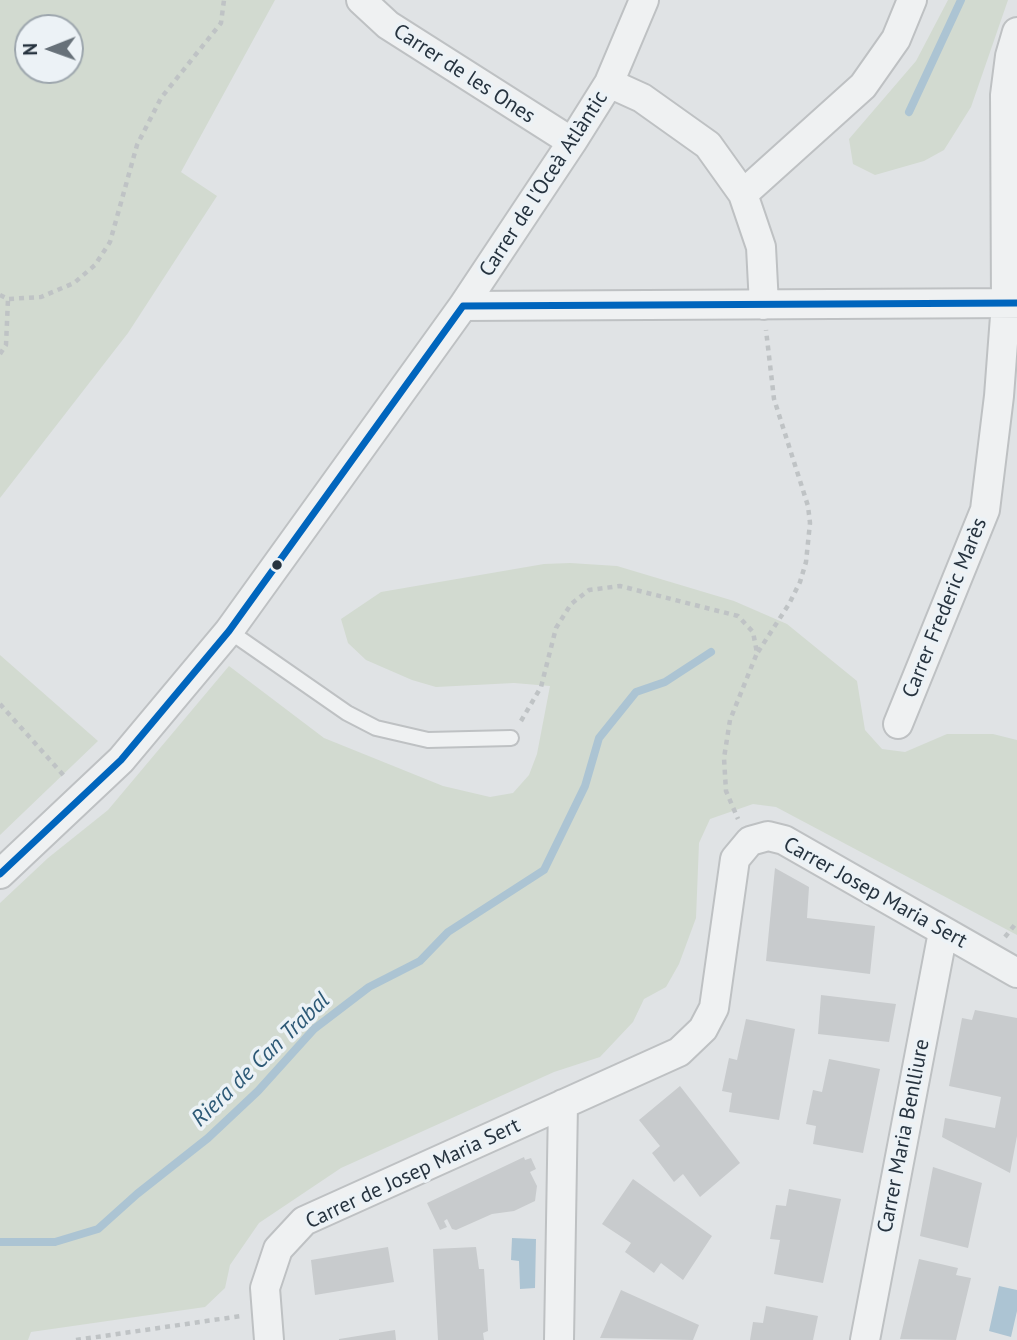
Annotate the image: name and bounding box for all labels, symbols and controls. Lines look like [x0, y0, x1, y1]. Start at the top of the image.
north arrow [14, 14, 84, 84]
street label: Carrer de les Ones [388, 19, 540, 129]
text: N [18, 43, 42, 56]
street label: Carrer de l'Oceà Atlàntic [474, 86, 614, 282]
street label: Carrer Frederic Marès [897, 514, 993, 702]
unlabelled marker [270, 558, 284, 572]
street label: Carrer Josep Maria Sert [779, 832, 971, 954]
water label: Riera de Can Trabal [186, 987, 336, 1133]
street label: Carrer Maria Benlliure [873, 1037, 935, 1235]
street label: Carrer de Josep Maria Sert [302, 1113, 524, 1235]

